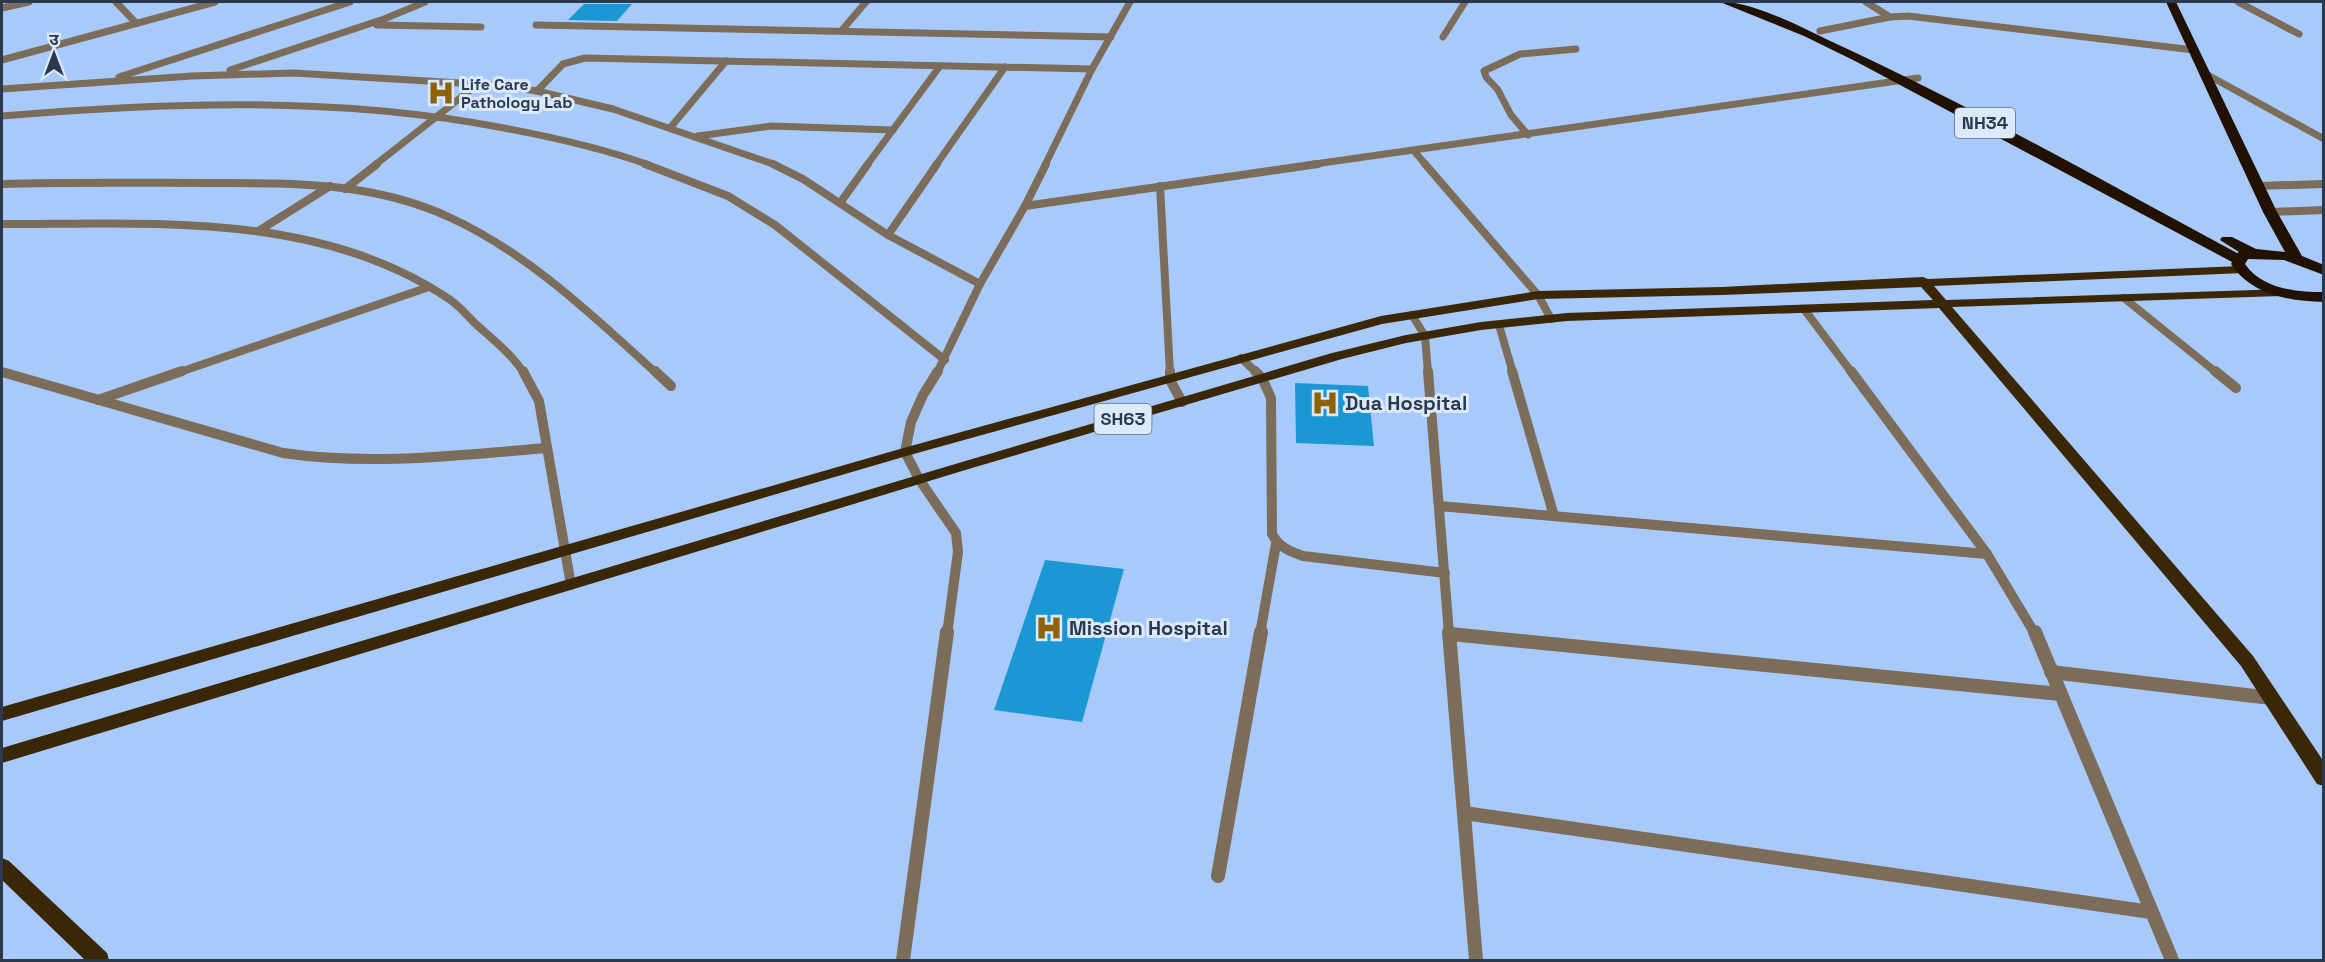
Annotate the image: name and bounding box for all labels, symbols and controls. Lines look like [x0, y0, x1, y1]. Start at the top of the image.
north arrow [24, 24, 84, 84]
text: उ [49, 29, 59, 50]
place label: Life Care Pathology Lab [461, 74, 572, 113]
hospital icon: Life Care Pathology Lab [426, 78, 456, 108]
road number: NH34 [1955, 108, 2015, 138]
hospital icon: Dua Hospital [1310, 388, 1340, 418]
place label: Dua Hospital [1345, 390, 1467, 416]
road number: SH63 [1094, 404, 1152, 434]
hospital icon: Mission Hospital [1034, 613, 1064, 643]
place label: Mission Hospital [1069, 615, 1228, 641]

